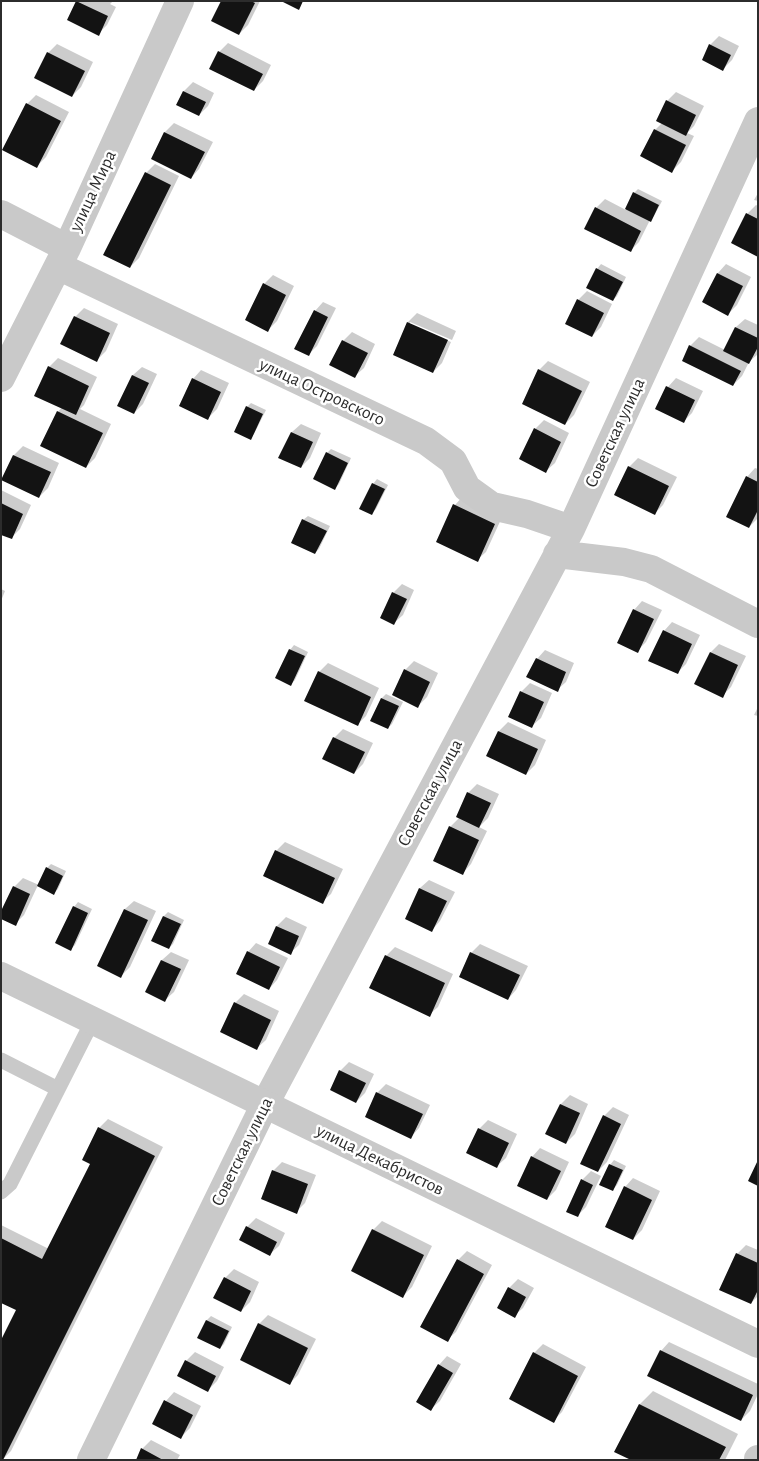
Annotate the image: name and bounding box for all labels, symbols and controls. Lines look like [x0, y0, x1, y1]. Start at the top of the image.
street label: улица Мира [65, 147, 121, 235]
street label: улица Островского [256, 353, 388, 431]
street label: Советская улица [580, 375, 650, 491]
street label: Советская улица [393, 736, 467, 850]
street label: Советская улица [206, 1094, 278, 1210]
street label: улица Декабристов [313, 1120, 447, 1200]

